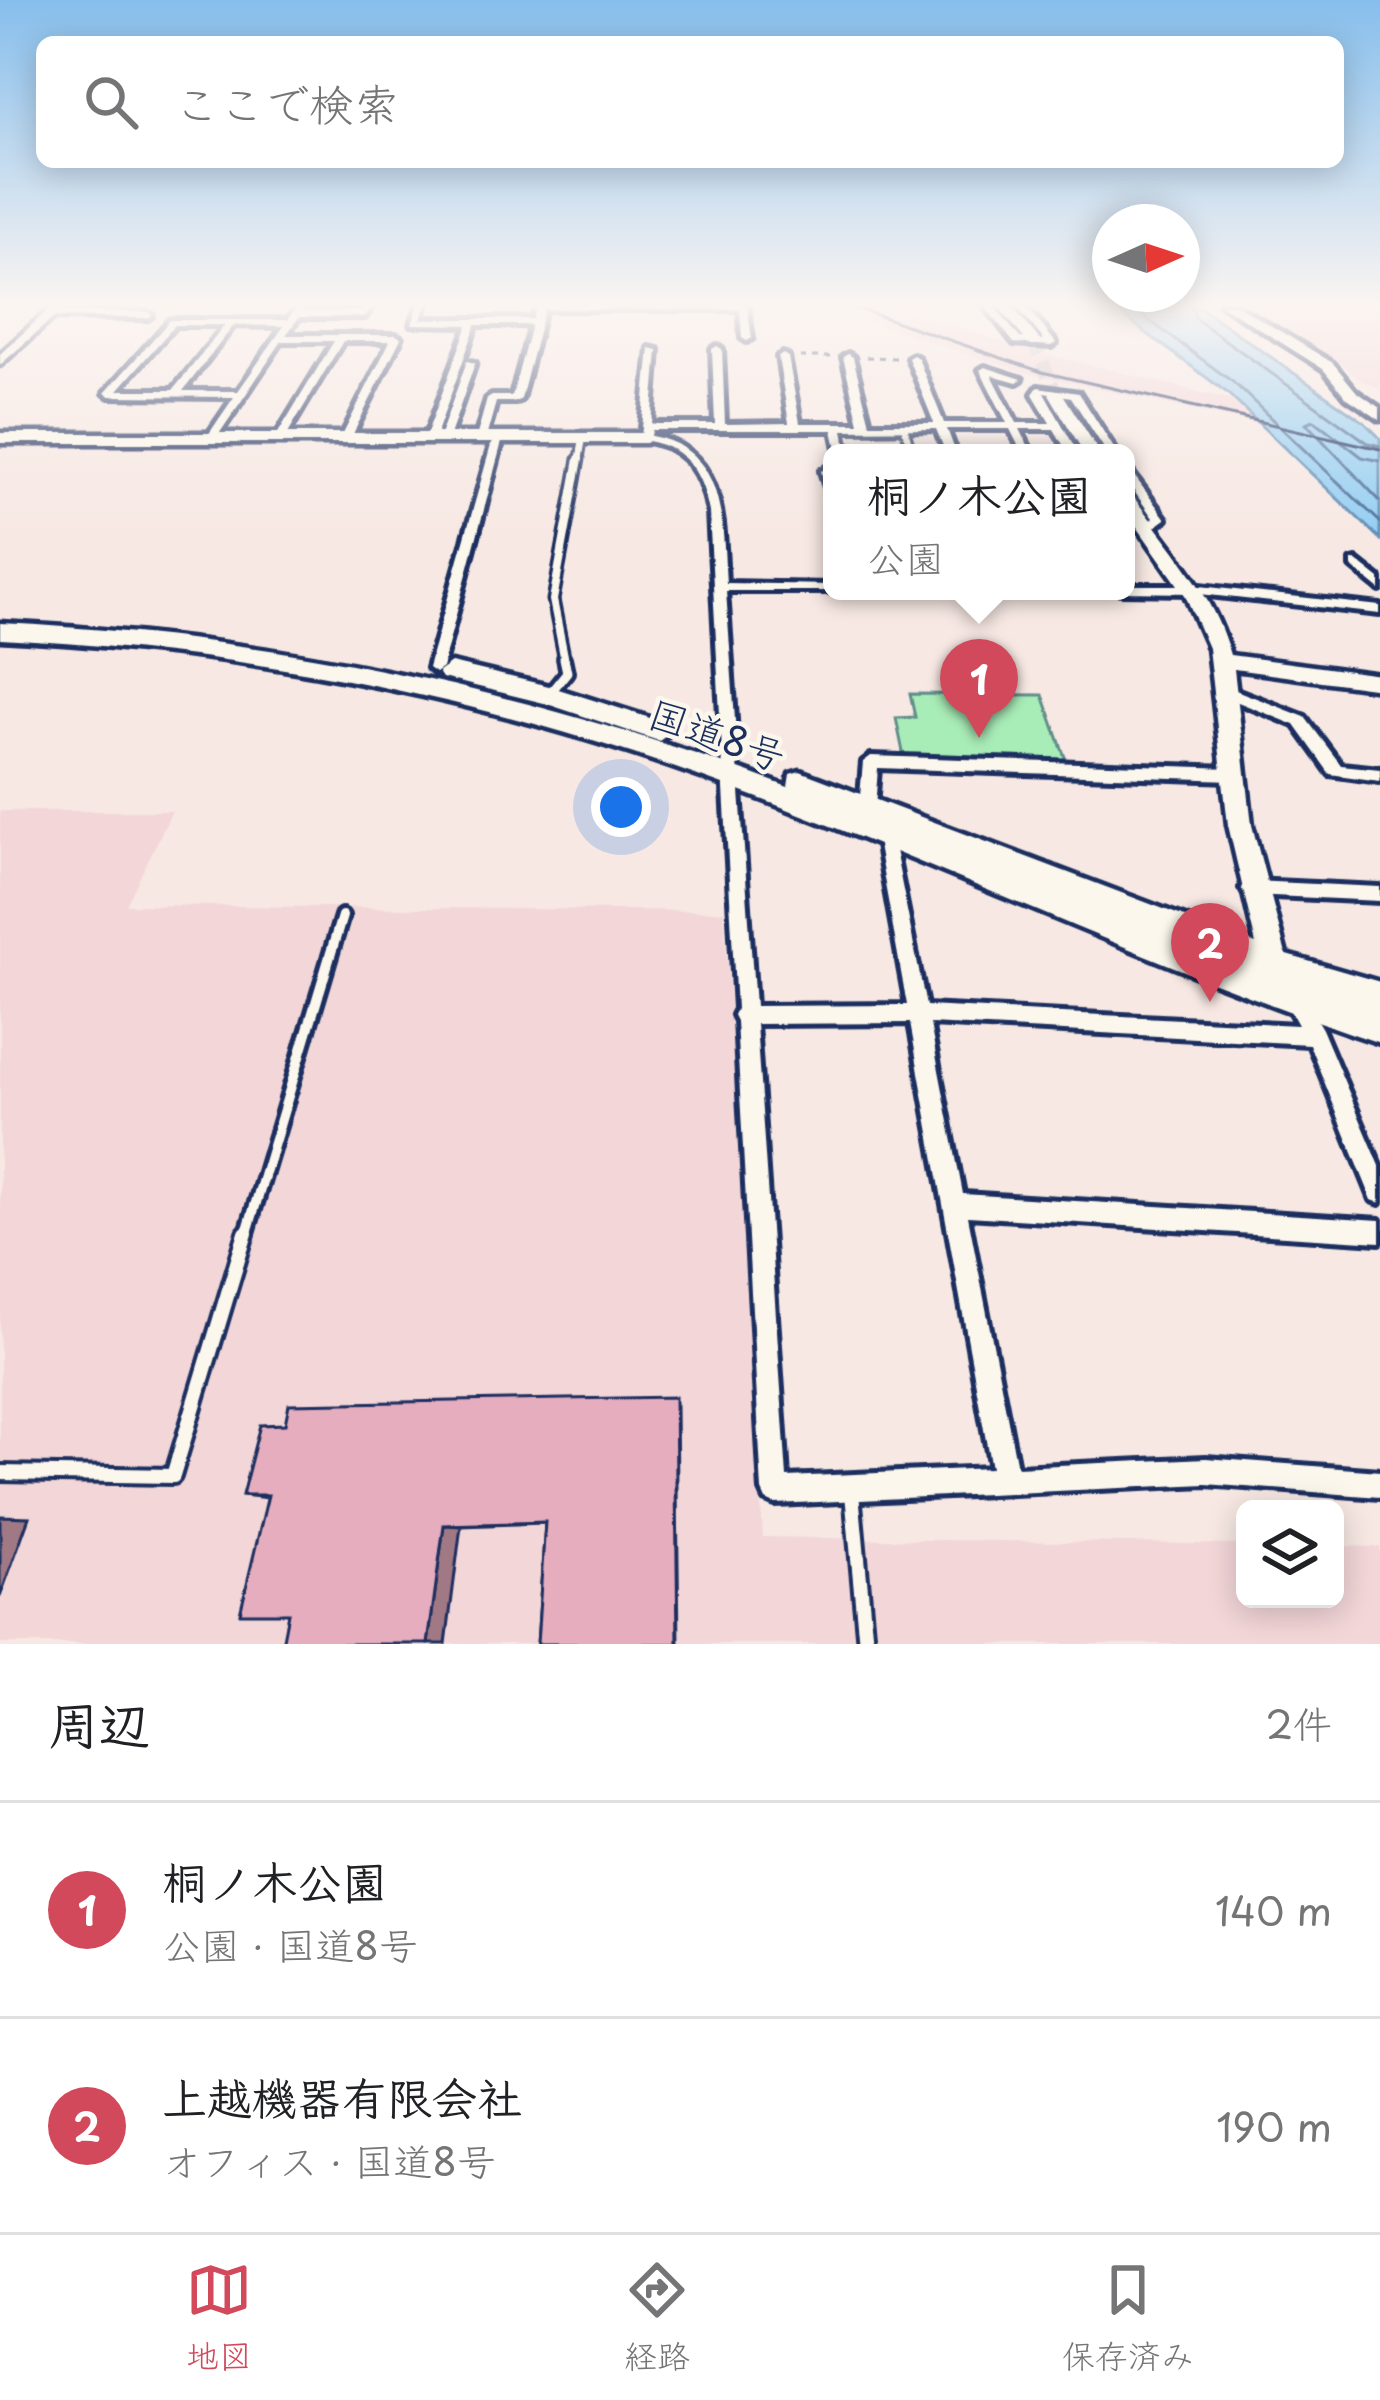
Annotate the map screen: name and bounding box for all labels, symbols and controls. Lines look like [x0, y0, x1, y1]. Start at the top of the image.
search box [36, 36, 1344, 168]
text: ここで検索 [174, 68, 399, 136]
icon: search [78, 69, 144, 135]
north arrow [1092, 204, 1200, 312]
popup [823, 444, 1135, 600]
text: 桐ノ木公園 [866, 459, 1092, 527]
text: 公園 [866, 527, 945, 586]
pin: 1 [940, 639, 1018, 738]
street label: 国道8号 [642, 682, 794, 784]
your location [591, 777, 651, 837]
pin: 2 [1171, 903, 1249, 1002]
map controls [1236, 1500, 1344, 1608]
button: layers [1236, 1500, 1344, 1608]
text: 周辺 [48, 1684, 150, 1761]
text: 2件 [1265, 1693, 1332, 1752]
text: 桐ノ木公園 [162, 1846, 387, 1914]
text: 1 [78, 1880, 96, 1939]
text: 140 m [1215, 1880, 1332, 1939]
text: 公園 · 国道8号 [162, 1914, 418, 1973]
text: 上越機器有限会社 [162, 2062, 522, 2130]
text: 2 [73, 2096, 101, 2155]
text: 190 m [1216, 2096, 1332, 2155]
text: オフィス · 国道8号 [162, 2130, 496, 2189]
tab: 地図 [186, 2257, 252, 2379]
tab: 経路 [624, 2257, 690, 2379]
tab: 保存済み [1062, 2257, 1194, 2379]

